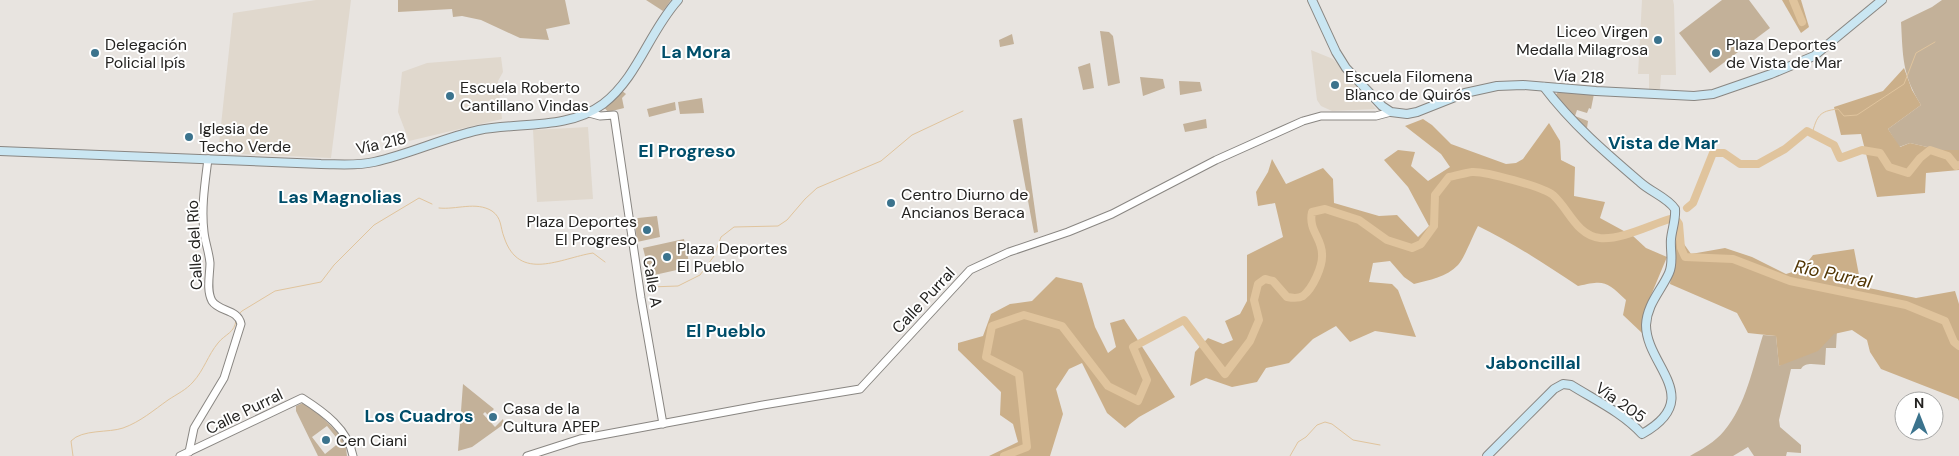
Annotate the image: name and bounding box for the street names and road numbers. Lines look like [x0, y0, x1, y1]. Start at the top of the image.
street label: Vía 218 [1553, 64, 1605, 89]
street label: Vía 218 [354, 128, 408, 159]
street label: Calle del Río [182, 199, 207, 291]
street label: Calle A [638, 255, 667, 309]
street label: Calle Purral [887, 263, 959, 338]
street label: Vía 205 [1591, 377, 1650, 427]
street label: Calle Purral [202, 384, 286, 439]

